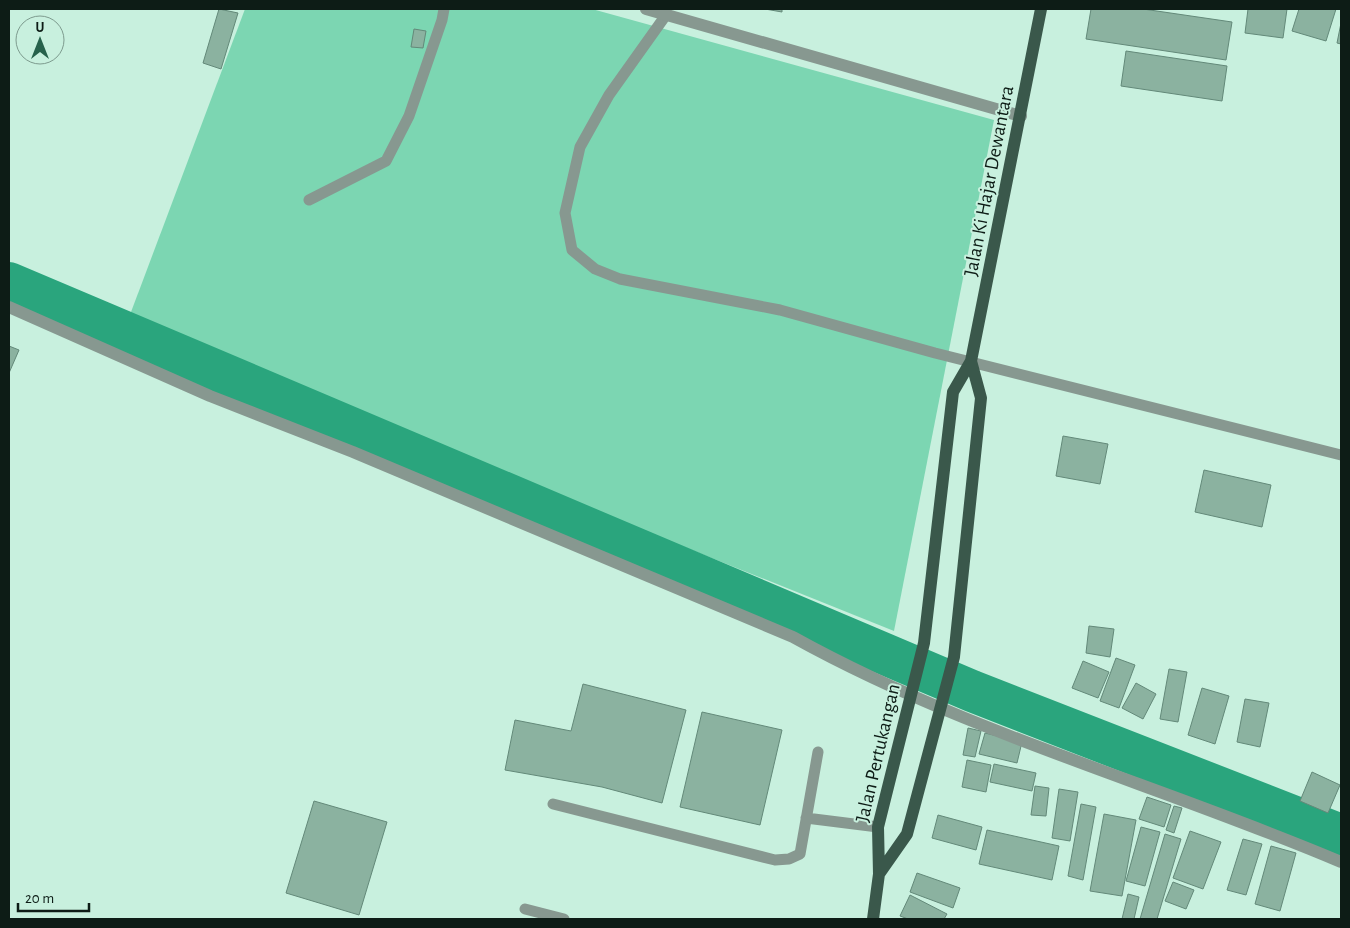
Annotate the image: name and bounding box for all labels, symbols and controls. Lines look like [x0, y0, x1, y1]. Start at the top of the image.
north arrow [15, 15, 65, 65]
text: U [36, 21, 45, 35]
street label: Jalan Ki Hajar Dewantara [961, 84, 1017, 278]
street label: Jalan Pertukangan [852, 682, 904, 824]
scale bar [18, 880, 89, 912]
text: 20 m [25, 891, 54, 906]

